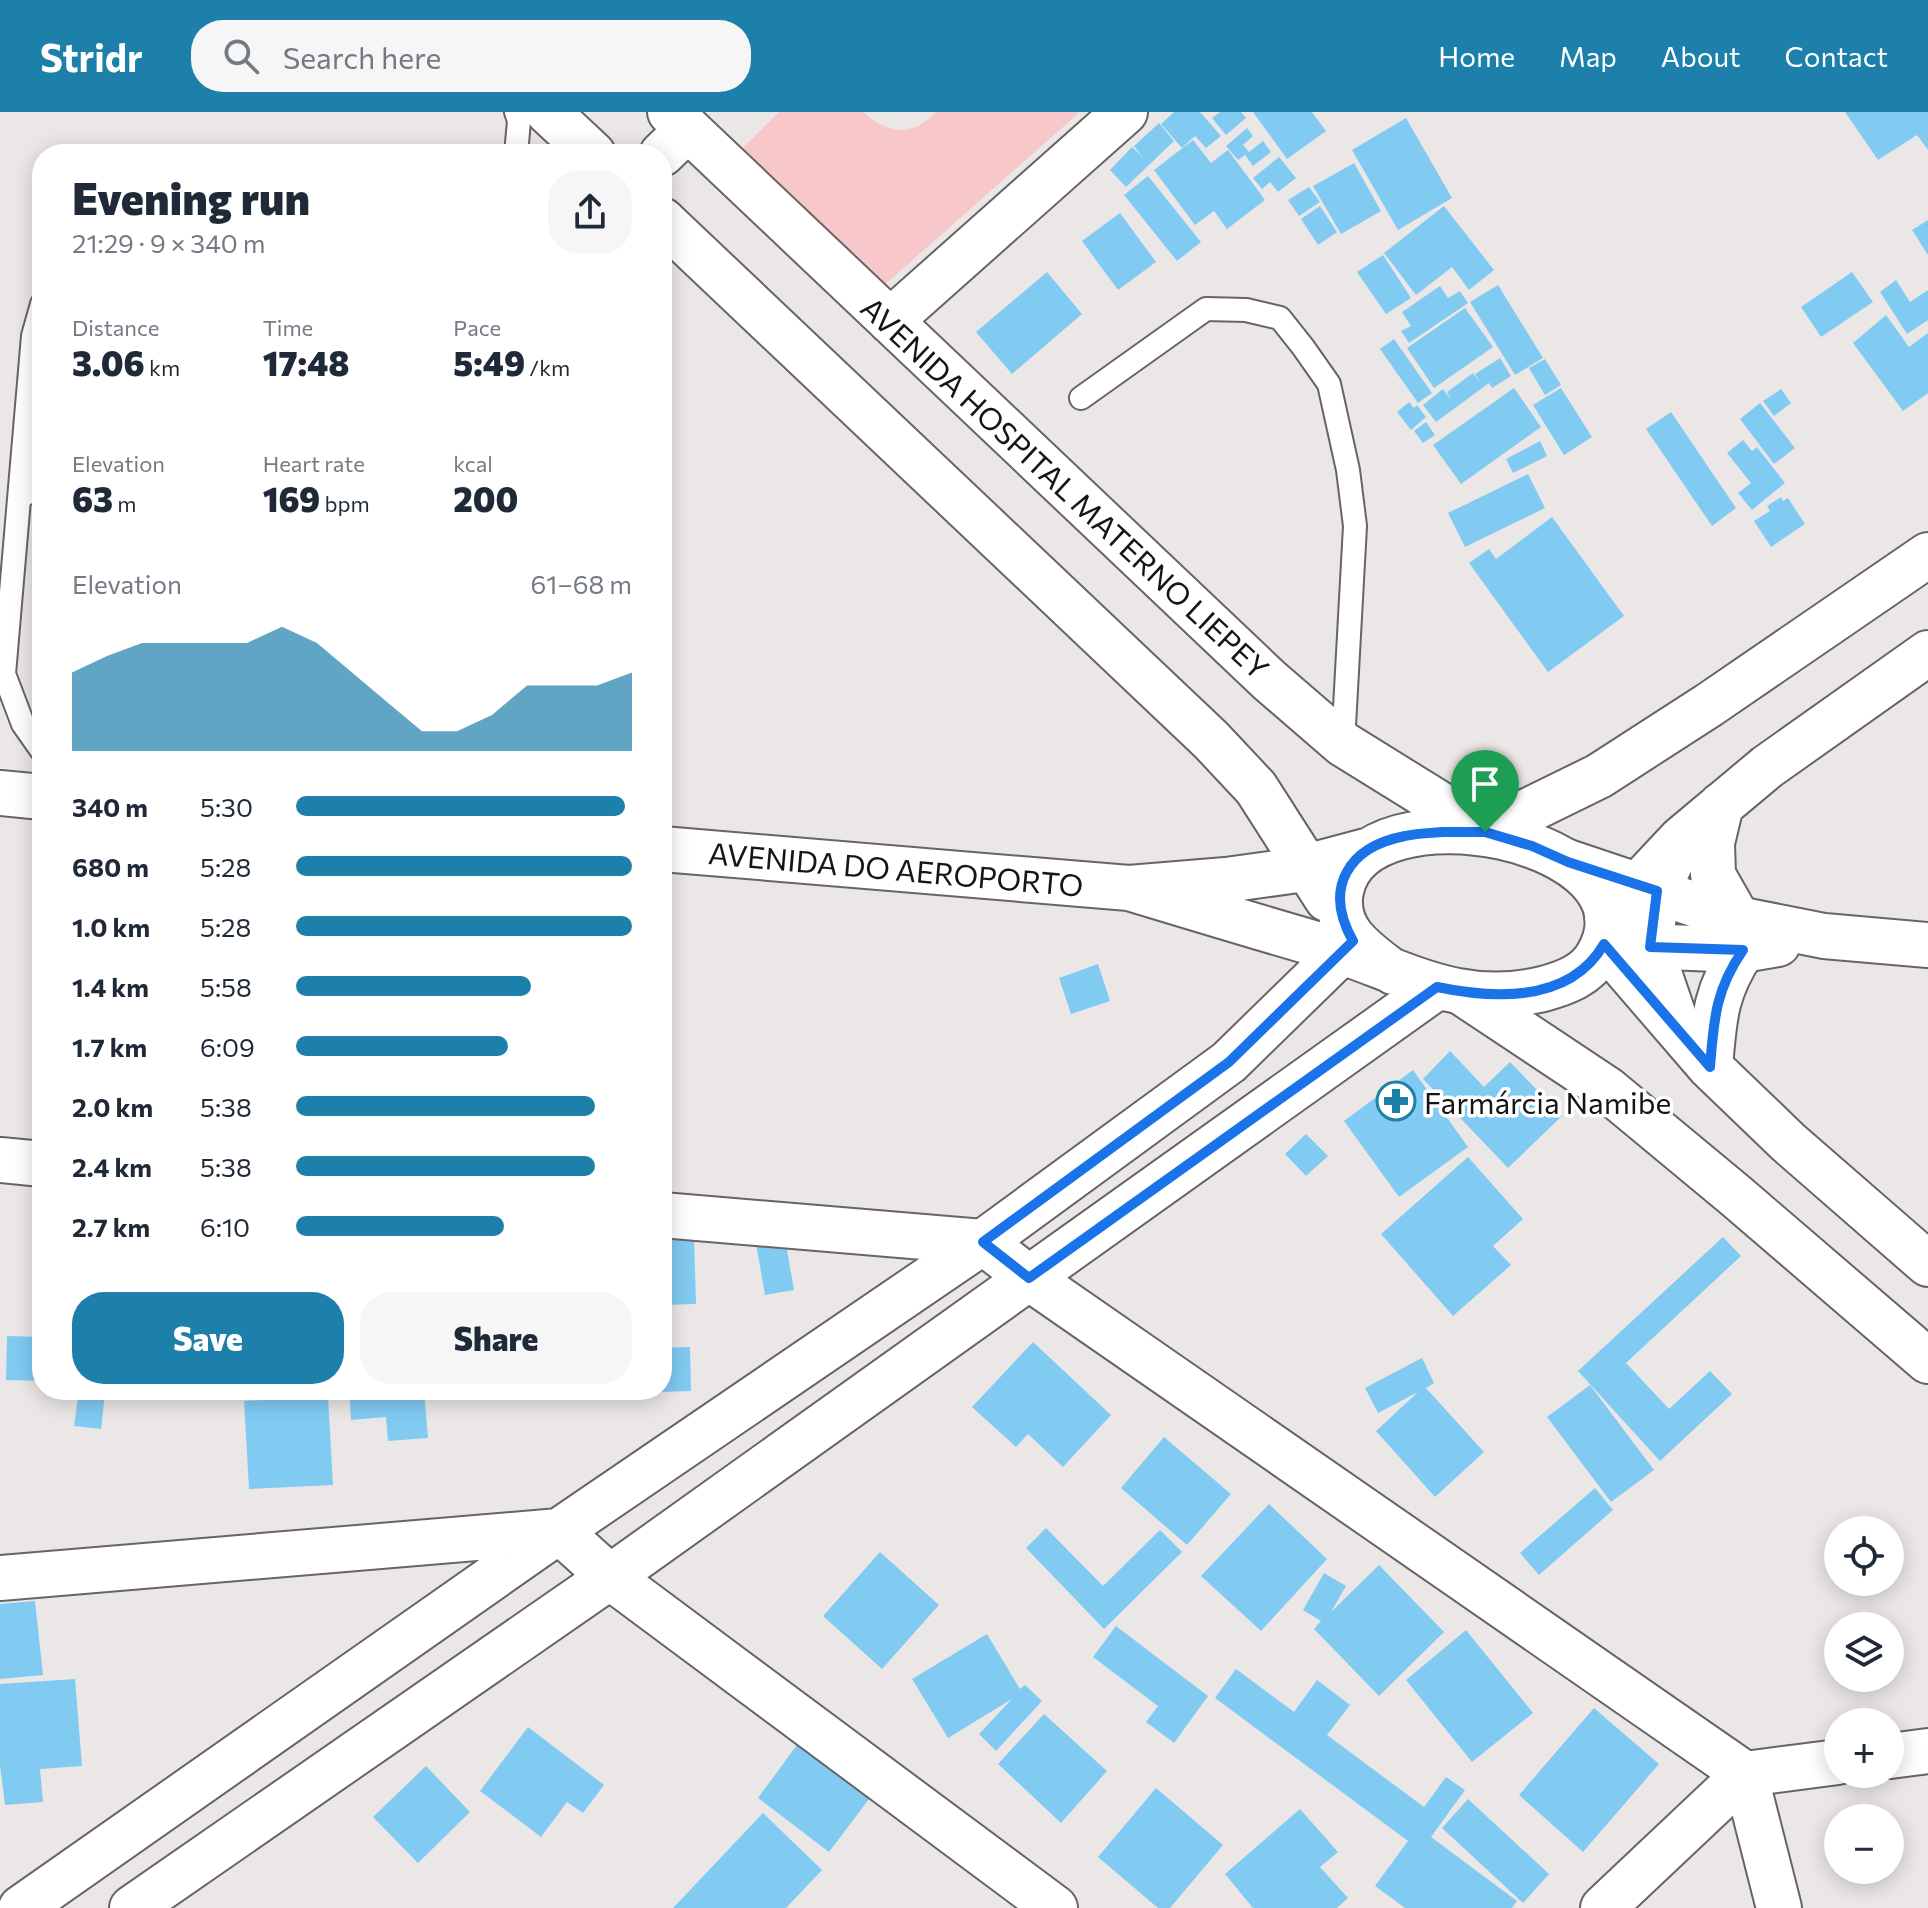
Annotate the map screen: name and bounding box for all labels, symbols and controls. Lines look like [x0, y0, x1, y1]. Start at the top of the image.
search box [191, 20, 751, 92]
text: Stridr [40, 33, 143, 80]
icon: search [219, 34, 263, 78]
text: Search here [283, 38, 441, 75]
text: Home [1438, 39, 1515, 73]
text: Map [1559, 39, 1617, 73]
text: About [1661, 39, 1741, 73]
text: Contact [1785, 39, 1888, 73]
text: Evening run [72, 170, 310, 224]
button: share [548, 170, 632, 254]
text: 21:29 · 9 × 340 m [72, 227, 265, 258]
street label: AVENIDA HOSPITAL MATERNO LIEPEY [854, 288, 1278, 686]
text: Distance [72, 314, 159, 341]
text: Time [263, 314, 313, 341]
text: Pace [453, 314, 501, 341]
text: 3.06 [72, 341, 145, 383]
text: 17:48 [263, 341, 350, 383]
text: 5:49 [453, 341, 525, 383]
text: km [145, 354, 180, 381]
text: /km [525, 354, 570, 381]
text: Elevation [72, 450, 165, 477]
text: Heart rate [263, 450, 365, 477]
text: kcal [453, 450, 493, 477]
text: 63 [72, 477, 113, 519]
text: 169 [263, 477, 320, 519]
text: 200 [453, 477, 518, 519]
text: m [113, 490, 136, 517]
text: bpm [320, 490, 370, 517]
text: Elevation [72, 568, 182, 599]
text: 61–68 m [531, 568, 632, 599]
pin [1451, 750, 1519, 832]
icon: arrive [1463, 762, 1507, 806]
text: 340 m [72, 791, 148, 822]
text: 5:30 [200, 791, 253, 822]
street label: AVENIDA DO AEROPORTO [707, 833, 1085, 903]
text: 680 m [72, 851, 149, 882]
text: 5:28 [200, 851, 251, 882]
text: 1.0 km [72, 911, 150, 942]
text: 5:28 [200, 911, 251, 942]
text: 1.4 km [72, 971, 149, 1002]
text: 5:58 [200, 971, 252, 1002]
text: 1.7 km [72, 1031, 147, 1062]
text: 6:09 [200, 1031, 255, 1062]
pharmacy icon: Farmárcia Namibe [1375, 1080, 1417, 1122]
place label: Farmárcia Namibe [1424, 1083, 1671, 1120]
text: 2.0 km [72, 1091, 153, 1122]
text: 5:38 [200, 1091, 252, 1122]
text: 2.4 km [72, 1151, 152, 1182]
text: 5:38 [200, 1151, 252, 1182]
text: 2.7 km [72, 1211, 150, 1242]
text: 6:10 [200, 1211, 250, 1242]
button: Save [72, 1292, 344, 1384]
button: Share [360, 1292, 632, 1384]
map controls [1824, 1516, 1904, 1884]
button: locate [1824, 1516, 1904, 1596]
button: layers [1824, 1612, 1904, 1692]
button: + [1824, 1708, 1904, 1788]
button: − [1824, 1804, 1904, 1884]

